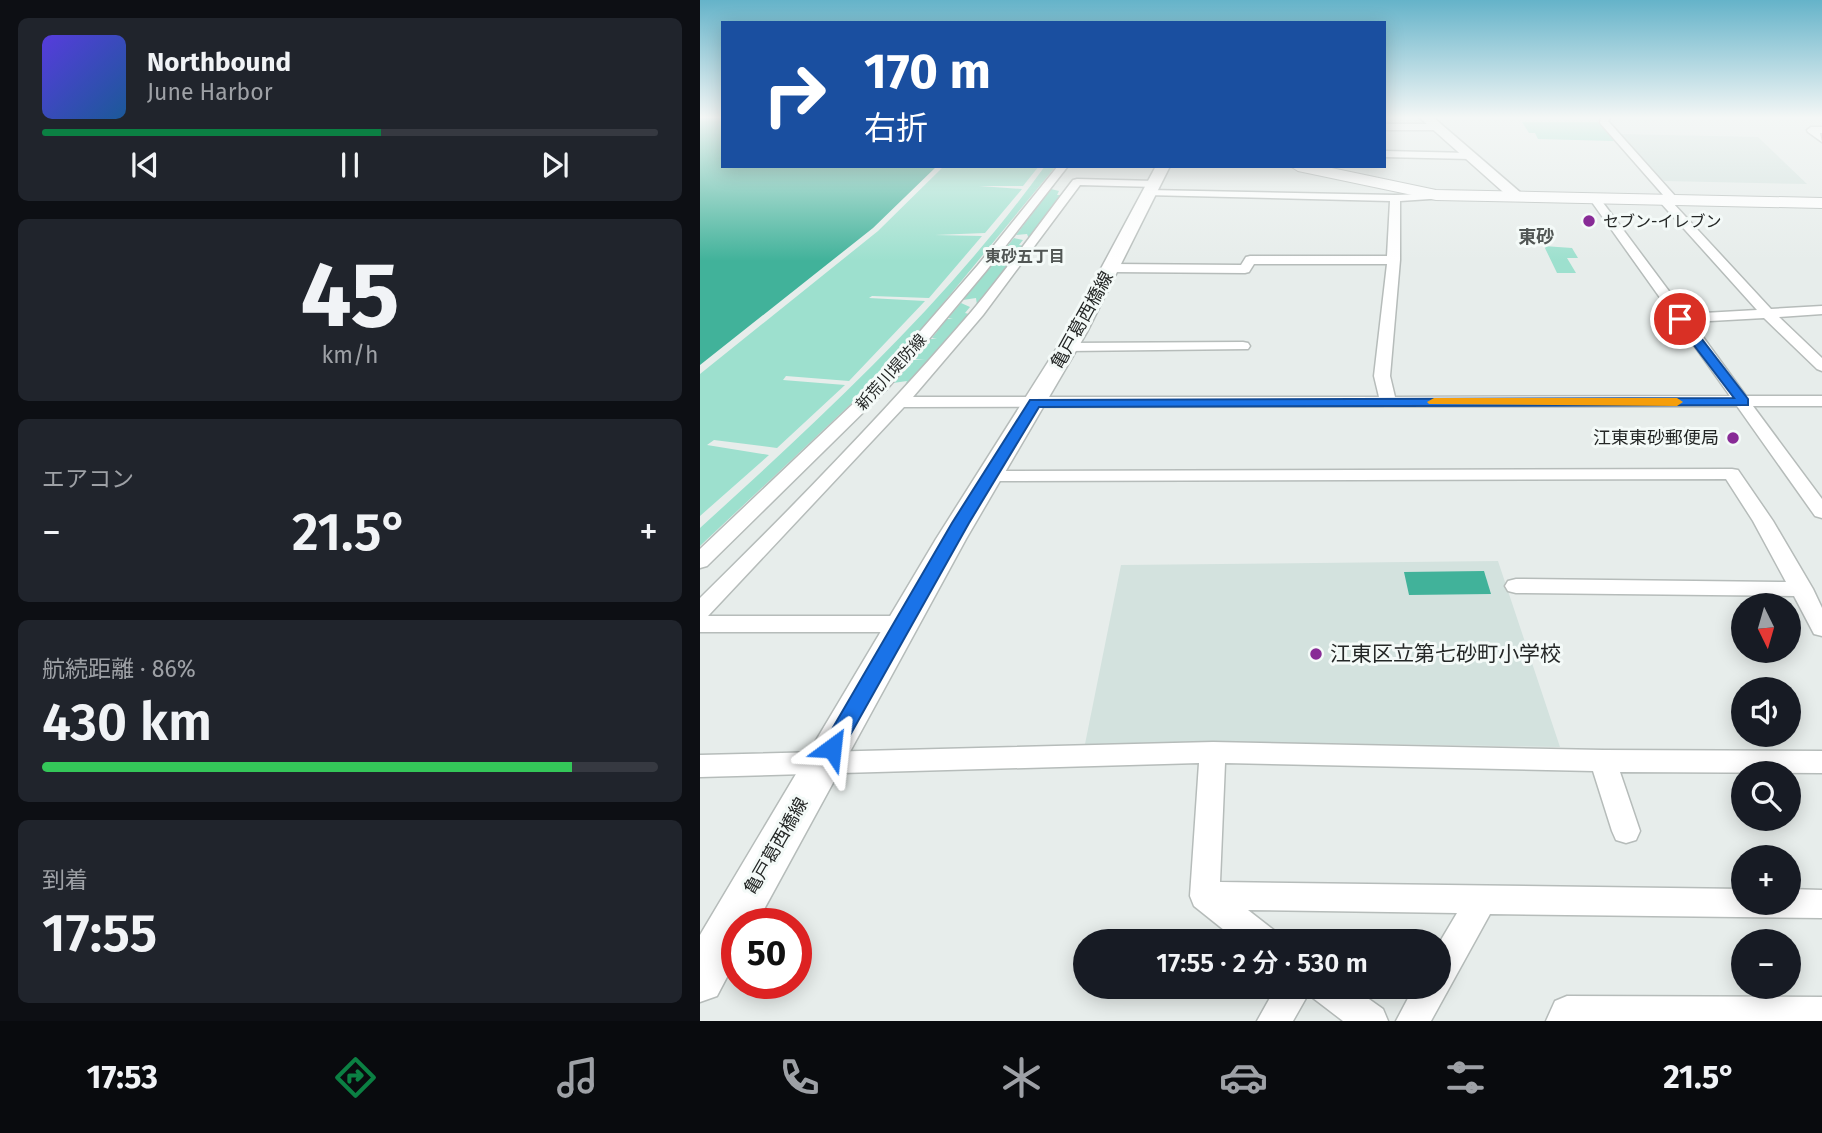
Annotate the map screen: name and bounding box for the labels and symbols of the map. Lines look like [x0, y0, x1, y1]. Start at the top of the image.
place label: セブン-イレブン [1603, 212, 1721, 231]
marker: セブン-イレブン [1581, 213, 1597, 229]
district label: 東砂 [1518, 226, 1554, 248]
district label: 東砂五丁目 [985, 247, 1065, 266]
street label: 亀戸葛西橋線 [1046, 267, 1118, 373]
pin [1650, 289, 1710, 349]
street label: 新荒川堤防線 [852, 330, 930, 414]
place label: 江東東砂郵便局 [1593, 427, 1719, 449]
marker: 江東東砂郵便局 [1725, 430, 1741, 446]
north arrow [1731, 593, 1801, 663]
place label: 江東区立第七砂町小学校 [1330, 641, 1561, 667]
marker: 江東区立第七砂町小学校 [1308, 646, 1324, 662]
position arrow [795, 711, 869, 785]
street label: 亀戸葛西橋線 [739, 794, 813, 898]
speed limit sign: 50 [721, 908, 812, 999]

